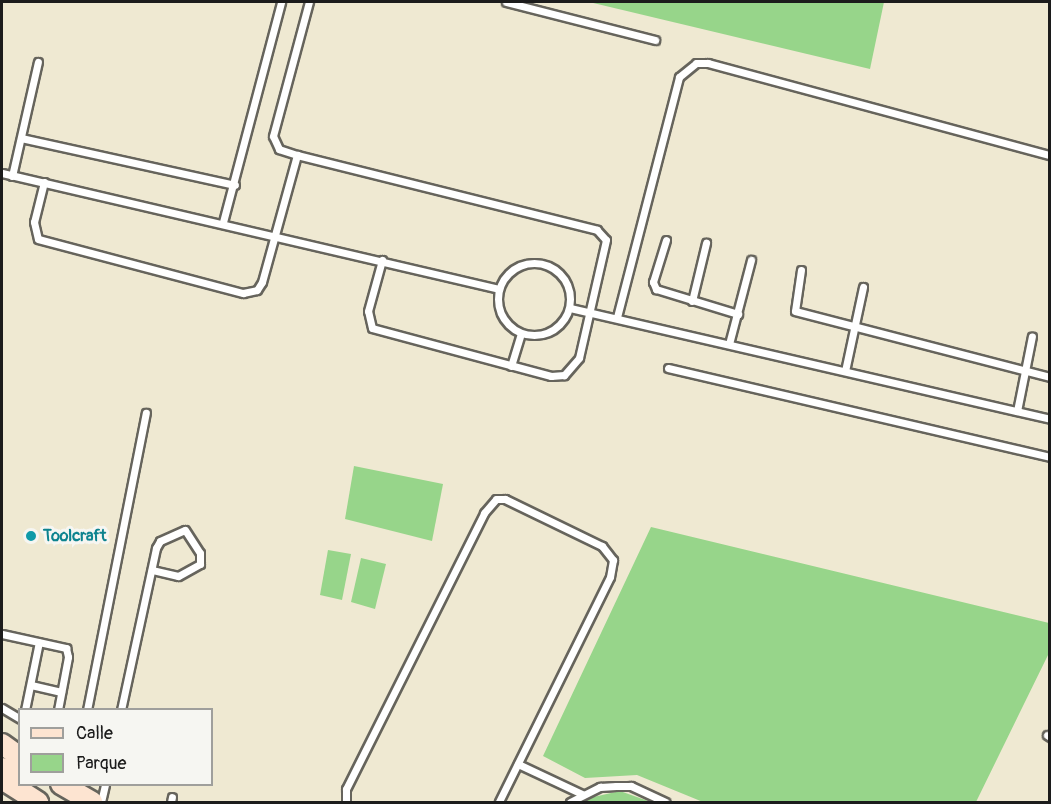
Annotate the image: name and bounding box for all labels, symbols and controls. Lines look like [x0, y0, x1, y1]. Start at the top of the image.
place label: Toolcraft [43, 526, 106, 546]
marker: Toolcraft [24, 529, 38, 543]
legend [18, 708, 213, 786]
text: Calle [76, 722, 113, 745]
text: Parque [76, 752, 126, 775]

